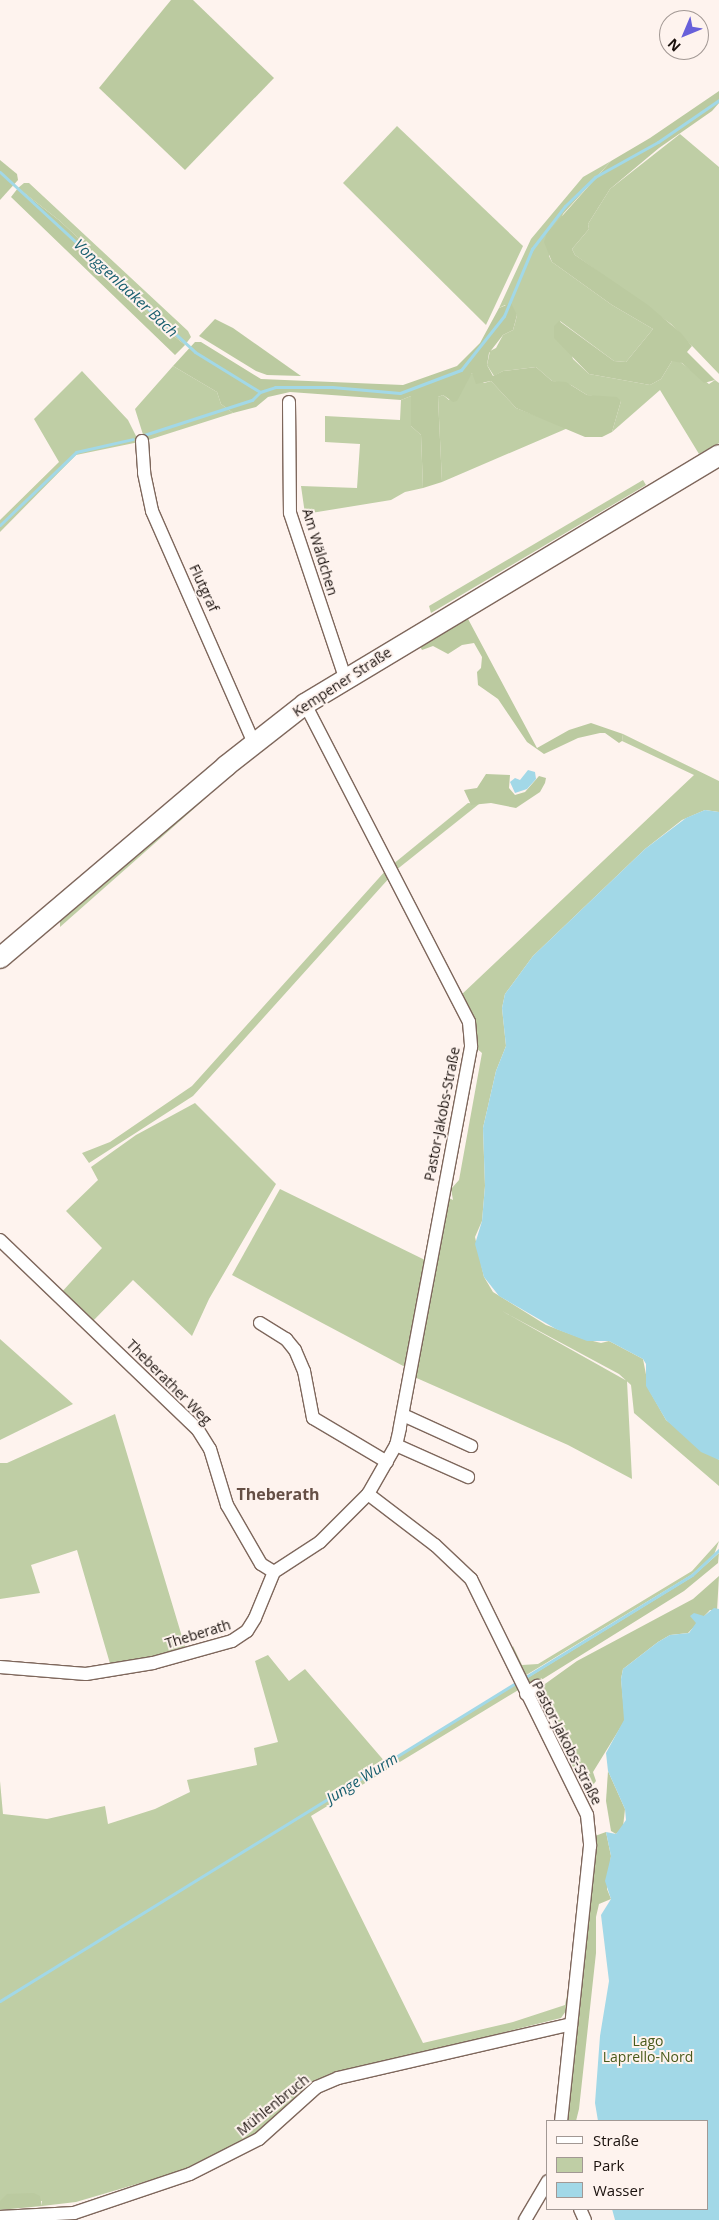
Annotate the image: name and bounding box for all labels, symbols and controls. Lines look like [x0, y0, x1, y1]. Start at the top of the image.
north arrow [659, 10, 709, 60]
text: N [663, 35, 684, 56]
water label: Vonggenlaaker Bach [70, 235, 182, 341]
street label: Am Wäldchen [299, 507, 341, 597]
street label: Flutgraf [186, 562, 222, 614]
street label: Kempener Straße [289, 644, 395, 720]
street label: Pastor-Jakobs-Straße [421, 1045, 463, 1183]
street label: Theberather Weg [123, 1336, 215, 1428]
district label: Theberath [236, 1484, 320, 1504]
street label: Theberath [163, 1616, 233, 1652]
street label: Pastor-Jakobs-Straße [529, 1678, 605, 1808]
water label: Junge Wurm [323, 1749, 401, 1807]
park label: Lago Laprello-Nord [603, 2033, 693, 2066]
street label: Mühlenbruch [234, 2071, 312, 2139]
legend [546, 2120, 709, 2210]
text: Straße [593, 2130, 639, 2150]
text: Park [593, 2155, 624, 2175]
text: Wasser [593, 2180, 644, 2200]

